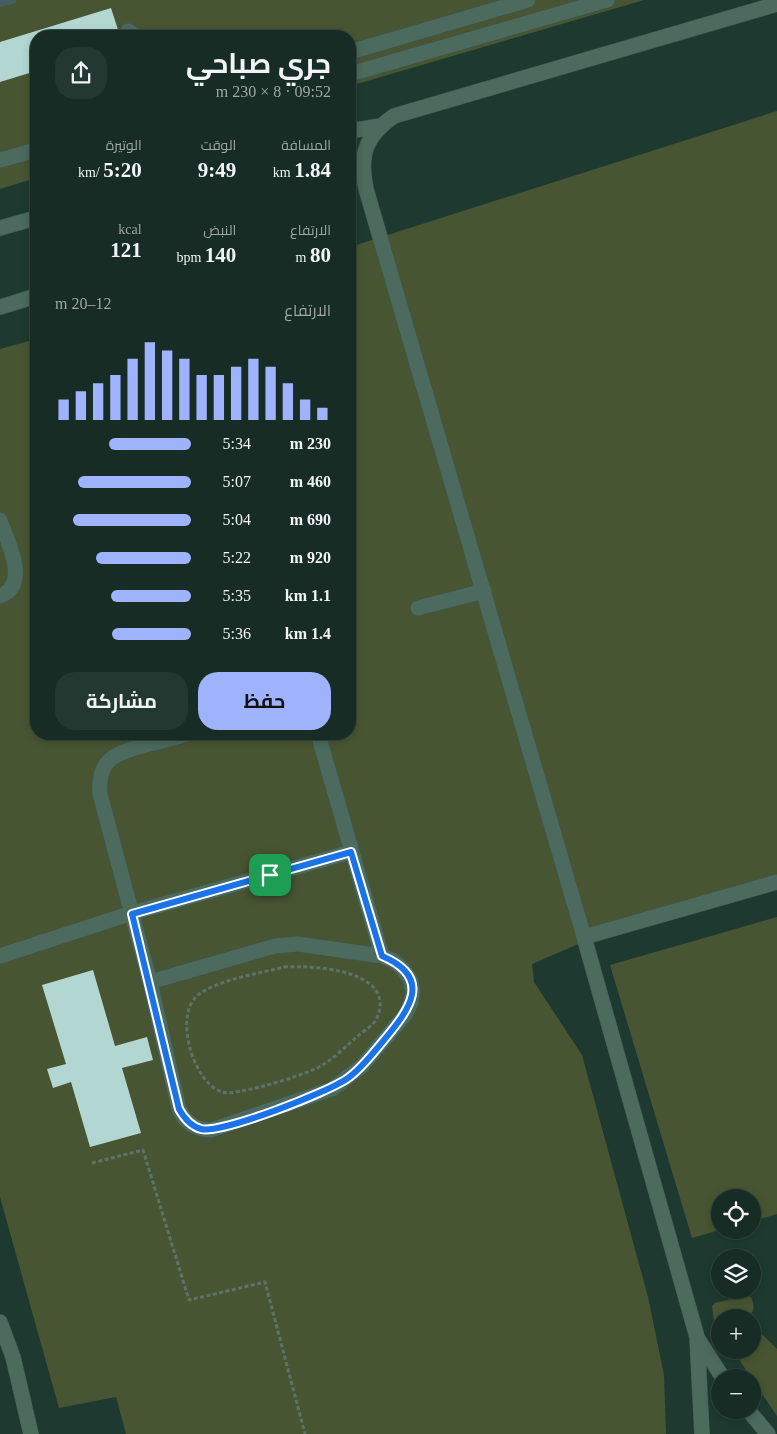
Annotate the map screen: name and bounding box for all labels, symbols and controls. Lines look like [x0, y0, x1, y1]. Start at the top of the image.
button: share [55, 47, 107, 99]
text: جري صباحي [186, 48, 331, 79]
text: 09:52 · 8 × 230 m [216, 83, 331, 100]
text: الوتيرة [106, 138, 142, 153]
text: الوقت [201, 138, 236, 153]
text: المسافة [281, 138, 331, 153]
text: 5:20 [103, 158, 142, 182]
text: 9:49 [198, 158, 236, 182]
text: 1.84 [294, 158, 331, 182]
text: /km [78, 165, 103, 180]
text: km [273, 165, 294, 180]
text: kcal [118, 222, 142, 237]
text: النبض [203, 223, 236, 238]
text: الارتفاع [290, 223, 331, 238]
text: 121 [110, 238, 142, 262]
text: 140 [205, 243, 236, 267]
text: 80 [310, 243, 331, 267]
text: bpm [176, 250, 205, 265]
text: m [296, 250, 310, 265]
text: 12–20 m [55, 295, 111, 312]
text: الارتفاع [284, 302, 331, 319]
text: 5:34 [223, 435, 251, 452]
text: 230 m [290, 435, 331, 452]
text: 5:07 [223, 473, 251, 490]
text: 460 m [290, 473, 331, 490]
text: 5:04 [223, 511, 251, 528]
text: 690 m [290, 511, 331, 528]
text: 5:22 [223, 549, 251, 566]
text: 920 m [290, 549, 331, 566]
text: 5:35 [223, 587, 251, 604]
text: 1.1 km [285, 587, 331, 604]
text: 5:36 [223, 625, 251, 642]
text: 1.4 km [285, 625, 331, 642]
button: مشاركة [55, 672, 188, 730]
button: حفظ [198, 672, 331, 730]
pin [249, 854, 291, 896]
icon: arrive [256, 861, 284, 889]
map controls [711, 1189, 761, 1419]
button: locate [711, 1189, 761, 1239]
button: layers [711, 1249, 761, 1299]
button: + [711, 1309, 761, 1359]
button: − [711, 1369, 761, 1419]

